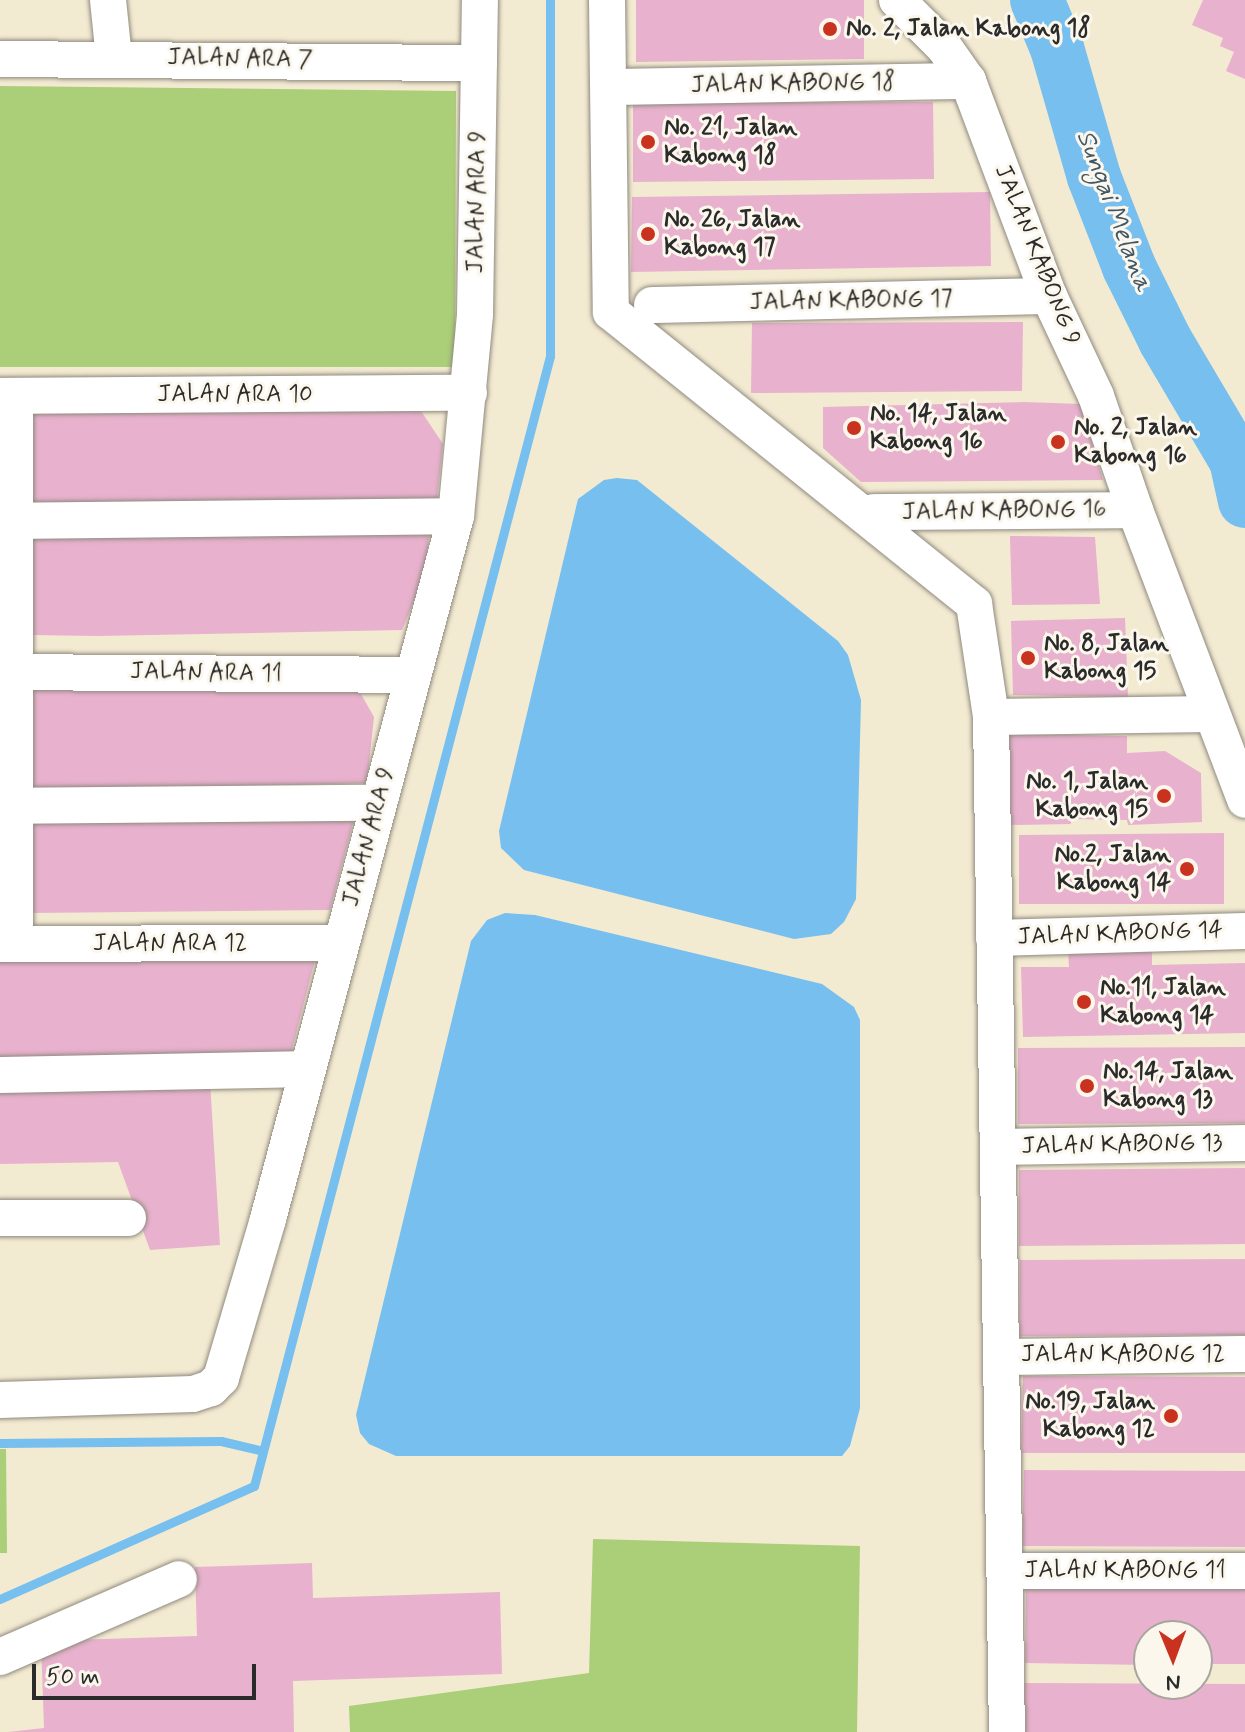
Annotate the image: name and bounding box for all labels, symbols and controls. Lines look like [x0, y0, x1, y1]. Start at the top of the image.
place label: No. 2, Jalan Kabong 18 [846, 15, 1088, 43]
marker: No. 2, Jalan Kabong 18 [821, 20, 839, 38]
street label: JALAN ARA 7 [167, 43, 313, 75]
street label: JALAN KABONG 18 [691, 68, 895, 100]
place label: No. 21, Jalan Kabong 18 [664, 114, 797, 170]
water label: Sungai Melana [1068, 126, 1158, 296]
street label: JALAN ARA 9 [461, 131, 493, 273]
marker: No. 21, Jalan Kabong 18 [639, 133, 657, 151]
street label: JALAN KABONG 9 [988, 161, 1086, 349]
place label: No. 26, Jalan Kabong 17 [664, 206, 800, 262]
marker: No. 26, Jalan Kabong 17 [639, 225, 657, 243]
street label: JALAN KABONG 17 [749, 285, 953, 317]
street label: JALAN ARA 10 [157, 381, 313, 409]
place label: No. 14, Jalan Kabong 16 [870, 400, 1006, 456]
place label: No. 2, Jalan Kabong 16 [1074, 414, 1197, 470]
marker: No. 14, Jalan Kabong 16 [845, 419, 863, 437]
marker: No. 2, Jalan Kabong 16 [1049, 433, 1067, 451]
street label: JALAN KABONG 16 [902, 495, 1106, 527]
place label: No. 8, Jalan Kabong 15 [1044, 630, 1169, 686]
marker: No. 8, Jalan Kabong 15 [1019, 649, 1037, 667]
street label: JALAN ARA 11 [130, 657, 282, 689]
street label: JALAN ARA 9 [337, 765, 401, 909]
place label: No. 1, Jalan Kabong 15 [1026, 768, 1148, 824]
marker: No. 1, Jalan Kabong 15 [1155, 787, 1173, 805]
place label: No.2, Jalan Kabong 14 [1055, 841, 1171, 897]
marker: No.2, Jalan Kabong 14 [1178, 860, 1196, 878]
street label: JALAN KABONG 14 [1017, 916, 1223, 952]
street label: JALAN ARA 12 [93, 930, 247, 958]
place label: No.11, Jalan Kabong 14 [1100, 974, 1226, 1030]
marker: No.11, Jalan Kabong 14 [1075, 993, 1093, 1011]
place label: No.14, Jalan Kabong 13 [1103, 1058, 1233, 1114]
marker: No.14, Jalan Kabong 13 [1078, 1077, 1096, 1095]
street label: JALAN KABONG 13 [1021, 1129, 1223, 1161]
street label: JALAN KABONG 12 [1021, 1341, 1225, 1369]
place label: No.19, Jalan Kabong 12 [1025, 1388, 1155, 1444]
marker: No.19, Jalan Kabong 12 [1162, 1407, 1180, 1425]
street label: JALAN KABONG 11 [1024, 1557, 1226, 1585]
north arrow [1133, 1620, 1213, 1700]
scale bar [36, 1648, 260, 1698]
text: 50 m [46, 1662, 100, 1693]
text: N [1166, 1668, 1181, 1696]

